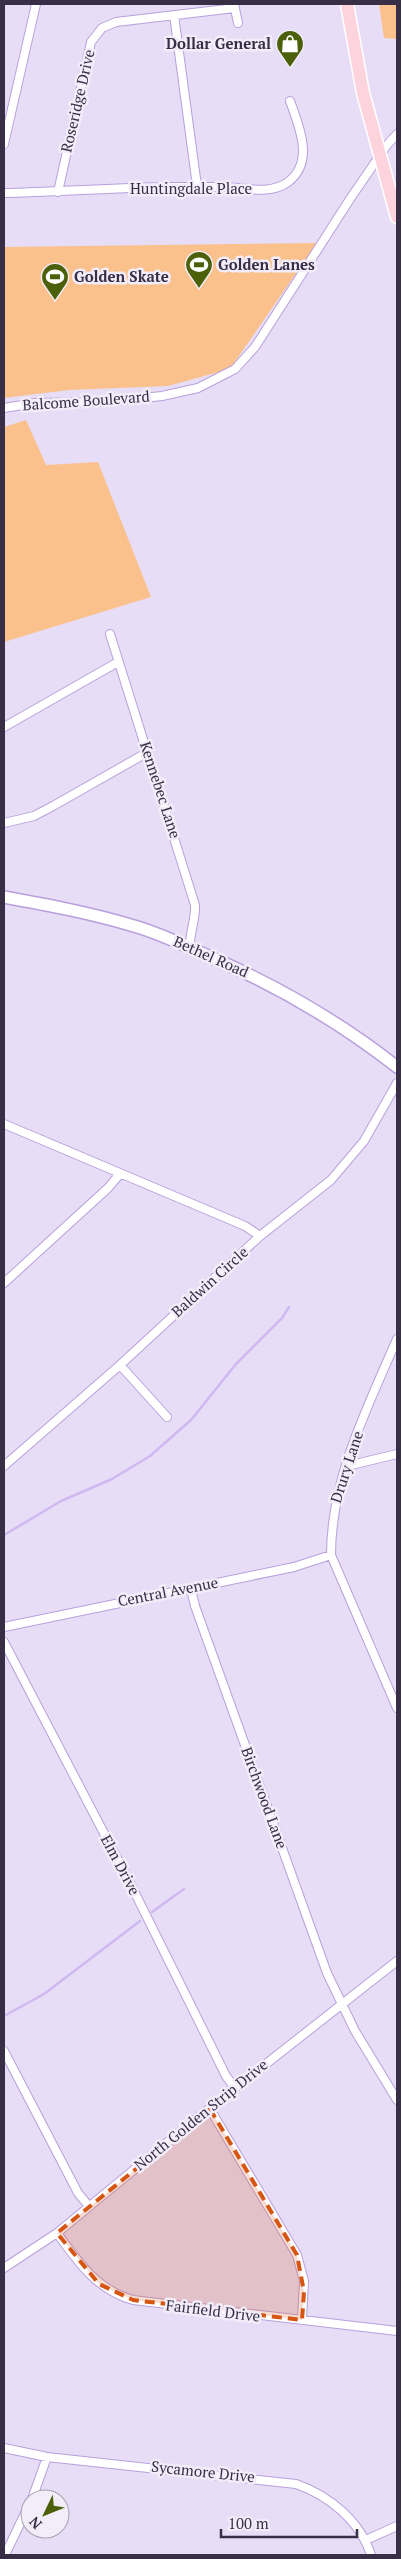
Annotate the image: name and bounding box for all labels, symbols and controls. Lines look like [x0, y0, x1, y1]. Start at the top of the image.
shop icon: Dollar General [275, 29, 305, 68]
place label: Dollar General [166, 33, 271, 53]
street label: Roseridge Drive [55, 47, 99, 154]
street label: Huntingdale Place [130, 178, 252, 198]
sports icon: Golden Lanes [184, 250, 214, 289]
place label: Golden Lanes [218, 254, 315, 274]
sports icon: Golden Skate [40, 262, 70, 301]
place label: Golden Skate [74, 266, 169, 286]
street label: Balcome Boulevard [22, 386, 150, 414]
street label: Kennebec Lane [136, 739, 186, 841]
street label: Bethel Road [171, 931, 252, 982]
street label: Baldwin Circle [167, 1241, 252, 1321]
street label: Drury Lane [325, 1428, 367, 1505]
street label: Central Avenue [116, 1572, 220, 1611]
street label: Birchwood Lane [237, 1744, 293, 1851]
street label: Elm Drive [97, 1831, 145, 1898]
street label: North Golden Strip Drive [129, 2054, 271, 2174]
street label: Fairfield Drive [165, 2294, 261, 2326]
street label: Sycamore Drive [150, 2456, 256, 2486]
north arrow [20, 2489, 70, 2539]
scale bar [221, 2506, 357, 2538]
text: N [24, 2513, 46, 2534]
text: 100 m [228, 2513, 269, 2533]

